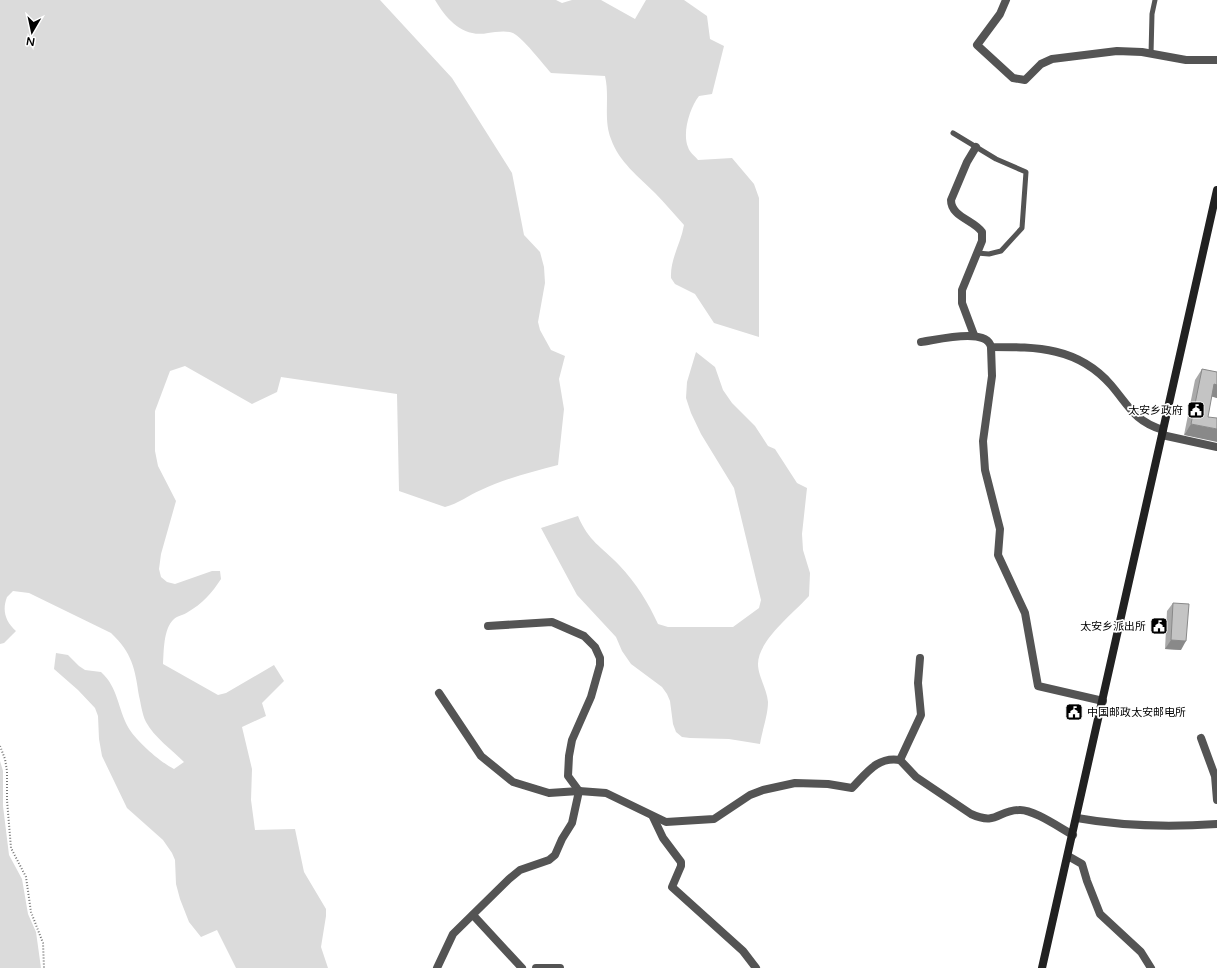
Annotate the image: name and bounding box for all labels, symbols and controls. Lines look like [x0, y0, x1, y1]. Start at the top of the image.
north arrow [12, 12, 52, 52]
text: N [25, 34, 36, 48]
public building icon: 太安乡政府 [1186, 400, 1206, 420]
place label: 太安乡政府 [1128, 404, 1183, 417]
public building icon: 太安乡派出所 [1149, 616, 1169, 636]
place label: 太安乡派出所 [1080, 620, 1146, 633]
public building icon: 中国邮政太安邮电所 [1064, 702, 1084, 722]
place label: 中国邮政太安邮电所 [1087, 706, 1186, 719]

